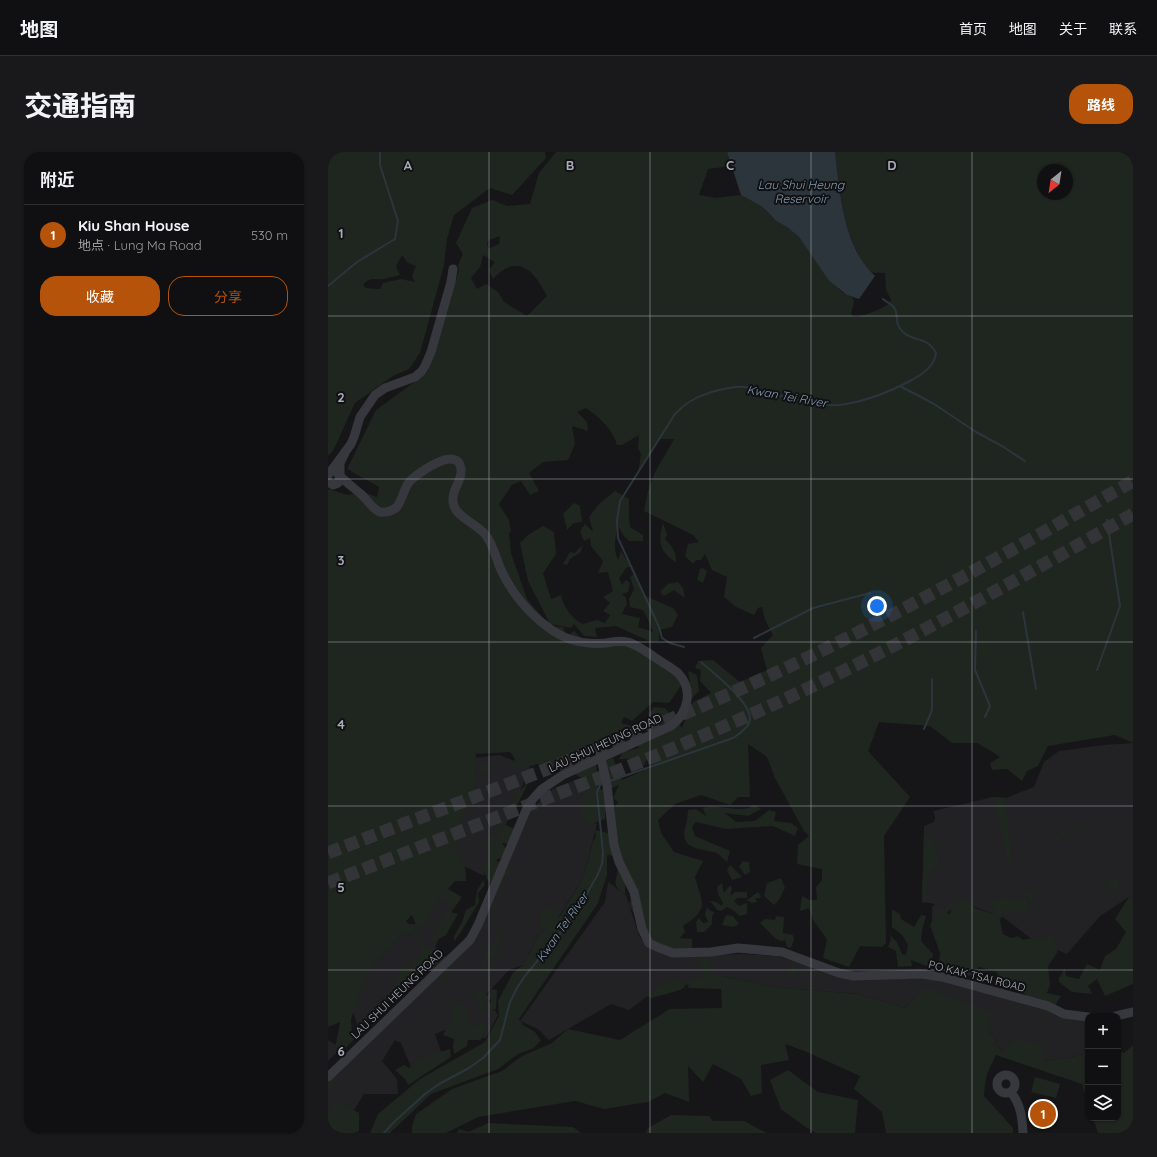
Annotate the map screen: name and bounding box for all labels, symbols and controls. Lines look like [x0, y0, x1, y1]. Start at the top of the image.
text: 地图 [20, 17, 58, 41]
text: 首页 [959, 20, 987, 38]
text: 地图 [1009, 20, 1037, 38]
text: 关于 [1059, 20, 1087, 38]
text: 联系 [1109, 20, 1137, 38]
button: 路线 [1069, 84, 1133, 124]
text: 交通指南 [24, 88, 136, 123]
text: A [404, 157, 413, 173]
text: B [566, 157, 574, 173]
text: C [726, 157, 734, 173]
text: D [887, 157, 897, 173]
north arrow [1037, 164, 1073, 200]
text: 附近 [40, 169, 74, 190]
water label: Lau Shui Heung Reservoir [758, 177, 846, 206]
text: Kiu Shan House [78, 216, 190, 235]
text: 1 [338, 225, 344, 241]
text: 1 [50, 227, 56, 243]
text: 530 m [251, 227, 288, 243]
text: 地点 · Lung Ma Road [78, 237, 202, 253]
button: 收藏 [40, 276, 160, 316]
button: 分享 [168, 276, 288, 316]
water label: Kwan Tei River [746, 382, 830, 411]
text: 2 [337, 389, 345, 405]
text: 3 [338, 552, 345, 568]
your location [867, 596, 887, 616]
street label: LAU SHUI HEUNG ROAD [546, 711, 664, 775]
text: 4 [337, 716, 345, 732]
text: 5 [337, 879, 345, 895]
water label: Kwan Tei River [533, 888, 592, 965]
street label: LAU SHUI HEUNG ROAD [348, 946, 446, 1042]
street label: PO KAK TSAI ROAD [927, 957, 1027, 995]
map controls [1085, 1013, 1121, 1121]
button: + [1085, 1013, 1121, 1049]
text: 6 [337, 1043, 345, 1059]
button: − [1085, 1049, 1121, 1085]
button: layers [1085, 1085, 1121, 1121]
pin: 1 [1030, 1099, 1056, 1129]

